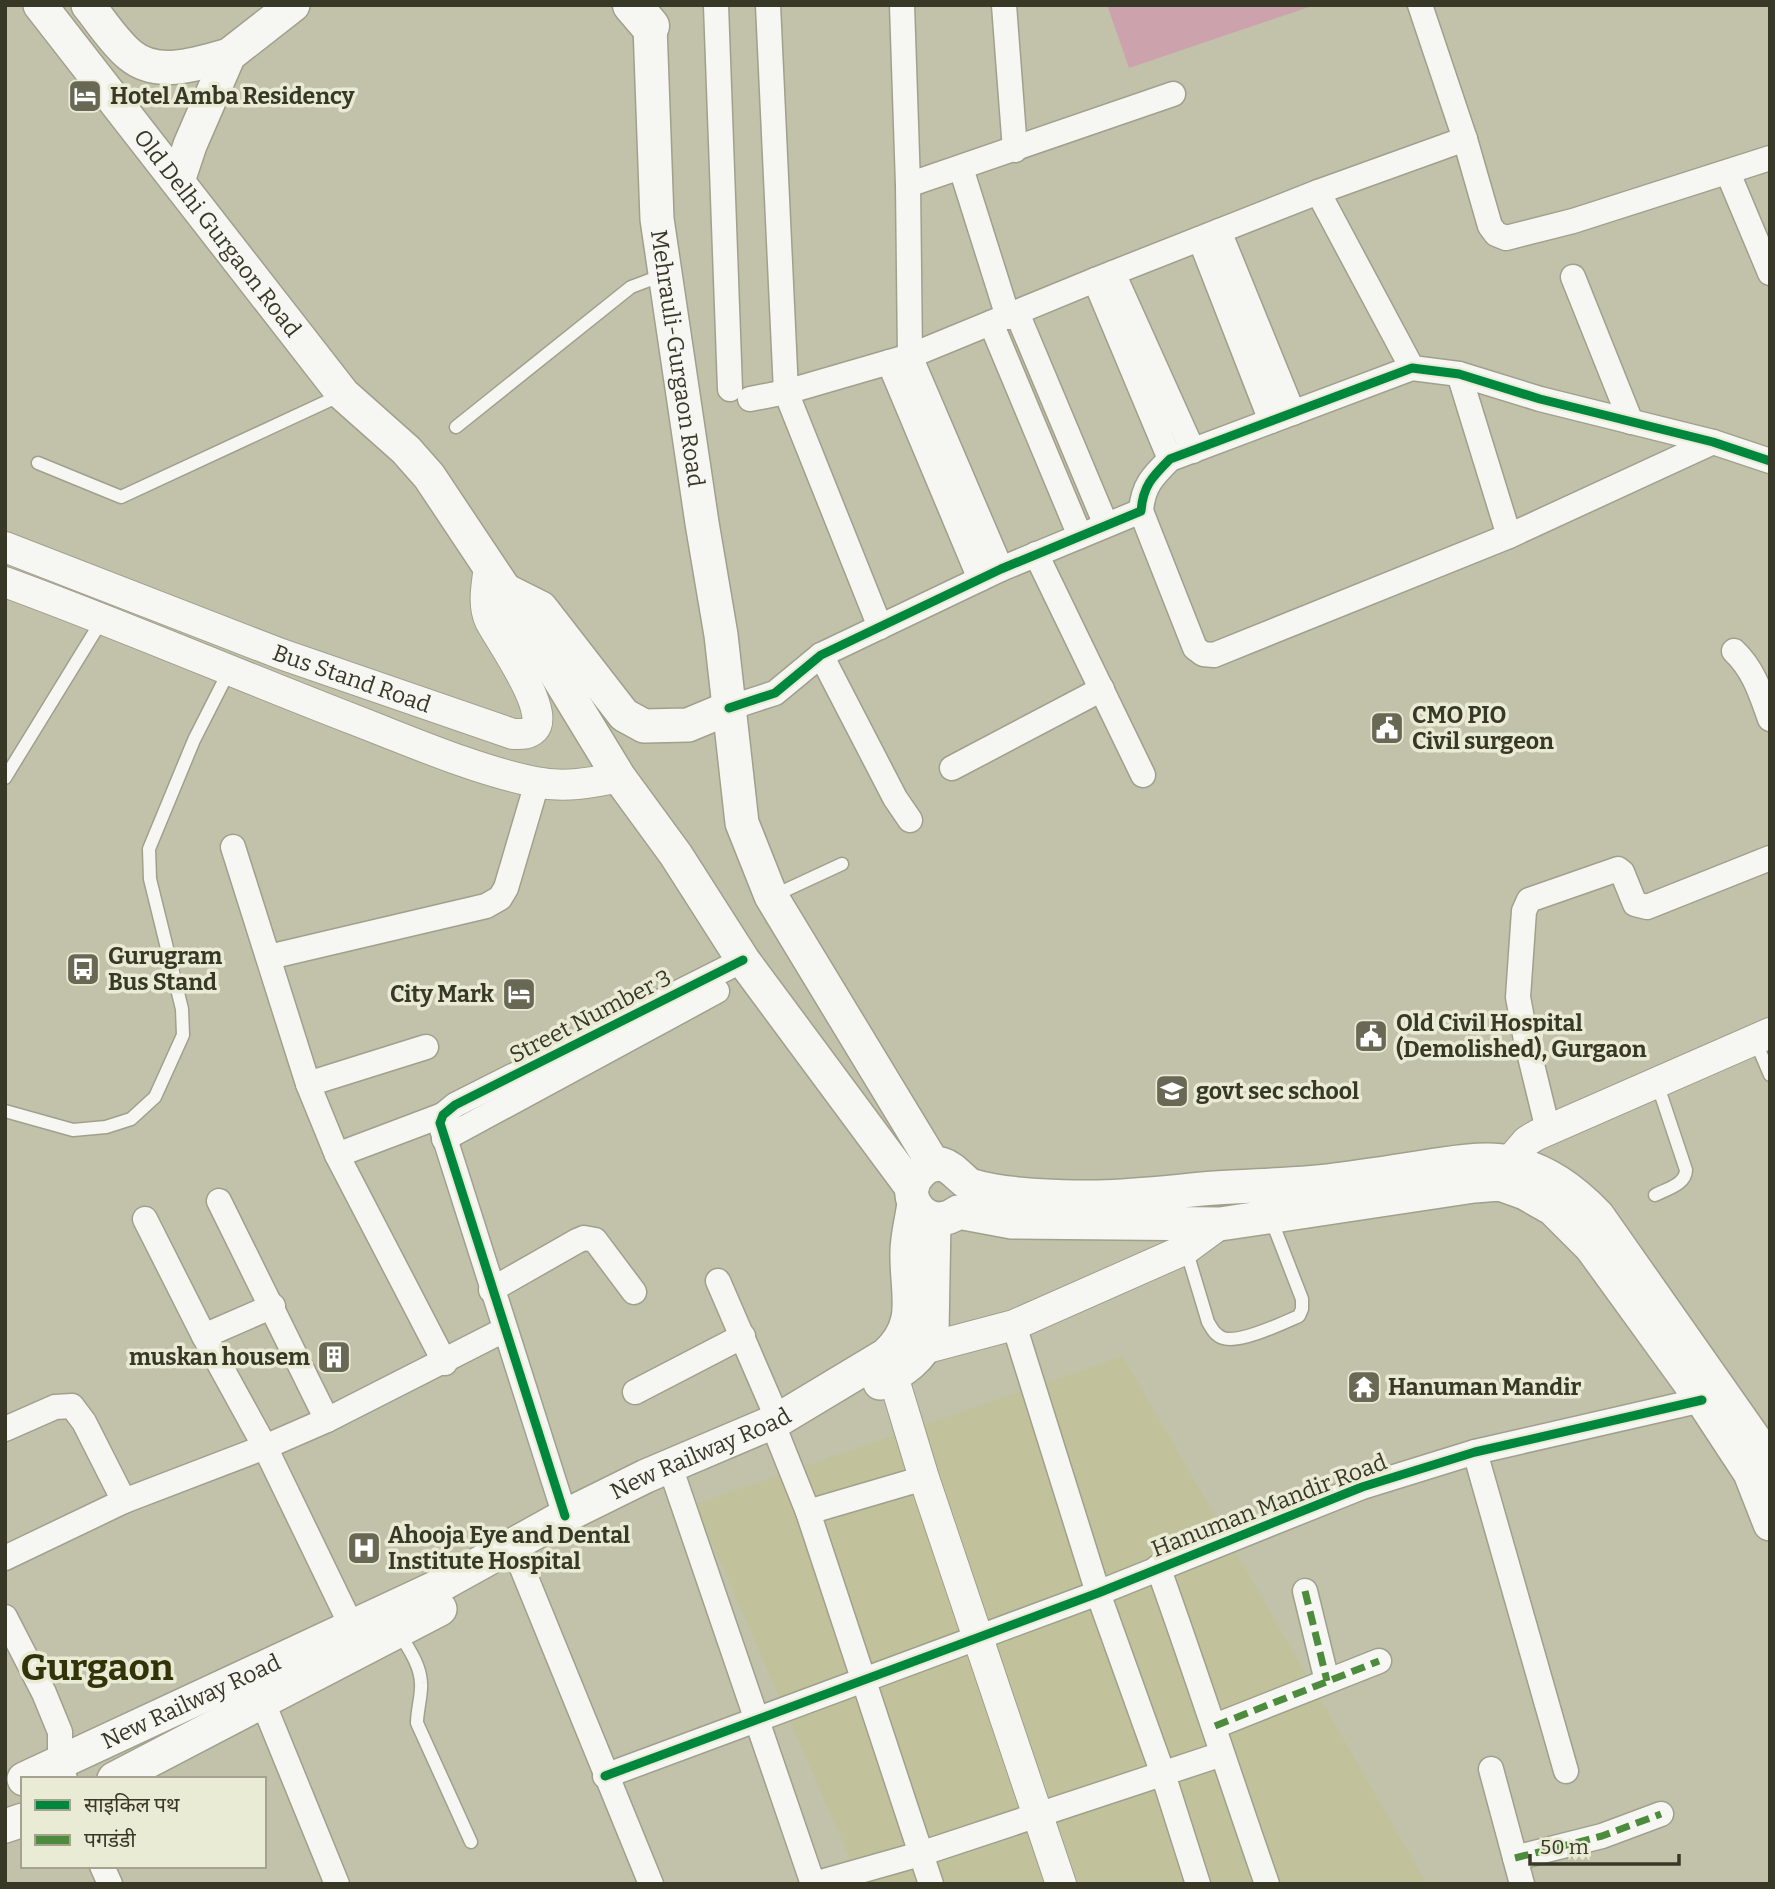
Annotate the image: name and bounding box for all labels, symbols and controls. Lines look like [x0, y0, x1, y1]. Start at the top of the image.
hotel icon: Hotel Amba Residency [66, 77, 104, 115]
place label: Hotel Amba Residency [110, 82, 355, 110]
street label: Old Delhi Gurgaon Road [128, 124, 307, 343]
street label: Mehrauli-Gurgaon Road [645, 228, 711, 489]
street label: Bus Stand Road [269, 638, 435, 719]
place label: CMO PIO Civil surgeon [1412, 701, 1554, 755]
public building icon: CMO PIO Civil surgeon [1368, 709, 1406, 747]
place label: Gurugram Bus Stand [108, 942, 222, 996]
bus stop icon: Gurugram Bus Stand [64, 950, 102, 988]
street label: Street Number 3 [504, 963, 676, 1069]
hotel icon: City Mark [500, 975, 538, 1013]
place label: City Mark [390, 980, 494, 1008]
place label: Old Civil Hospital (Demolished), Gurgaon [1396, 1009, 1647, 1063]
public building icon: Old Civil Hospital (Demolished), Gurgaon [1352, 1017, 1390, 1055]
school or university icon: govt sec school [1153, 1072, 1191, 1110]
place label: govt sec school [1196, 1077, 1359, 1105]
building icon: muskan housem [315, 1338, 353, 1376]
place label: muskan housem [129, 1343, 310, 1371]
temple icon: Hanuman Mandir [1345, 1368, 1383, 1406]
place label: Hanuman Mandir [1388, 1373, 1582, 1401]
street label: New Railway Road [606, 1401, 796, 1505]
street label: Hanuman Mandir Road [1147, 1447, 1391, 1563]
place label: Ahooja Eye and Dental Institute Hospital [388, 1521, 630, 1575]
hospital icon: Ahooja Eye and Dental Institute Hospital [345, 1529, 383, 1567]
district label: Gurgaon [20, 1645, 174, 1690]
street label: New Railway Road [97, 1648, 285, 1755]
legend [21, 1777, 266, 1868]
text: साइकिल पथ [84, 1792, 180, 1818]
scale bar [1530, 1822, 1679, 1866]
text: पगडंडी [84, 1827, 136, 1853]
text: 50 m [1540, 1834, 1589, 1860]

